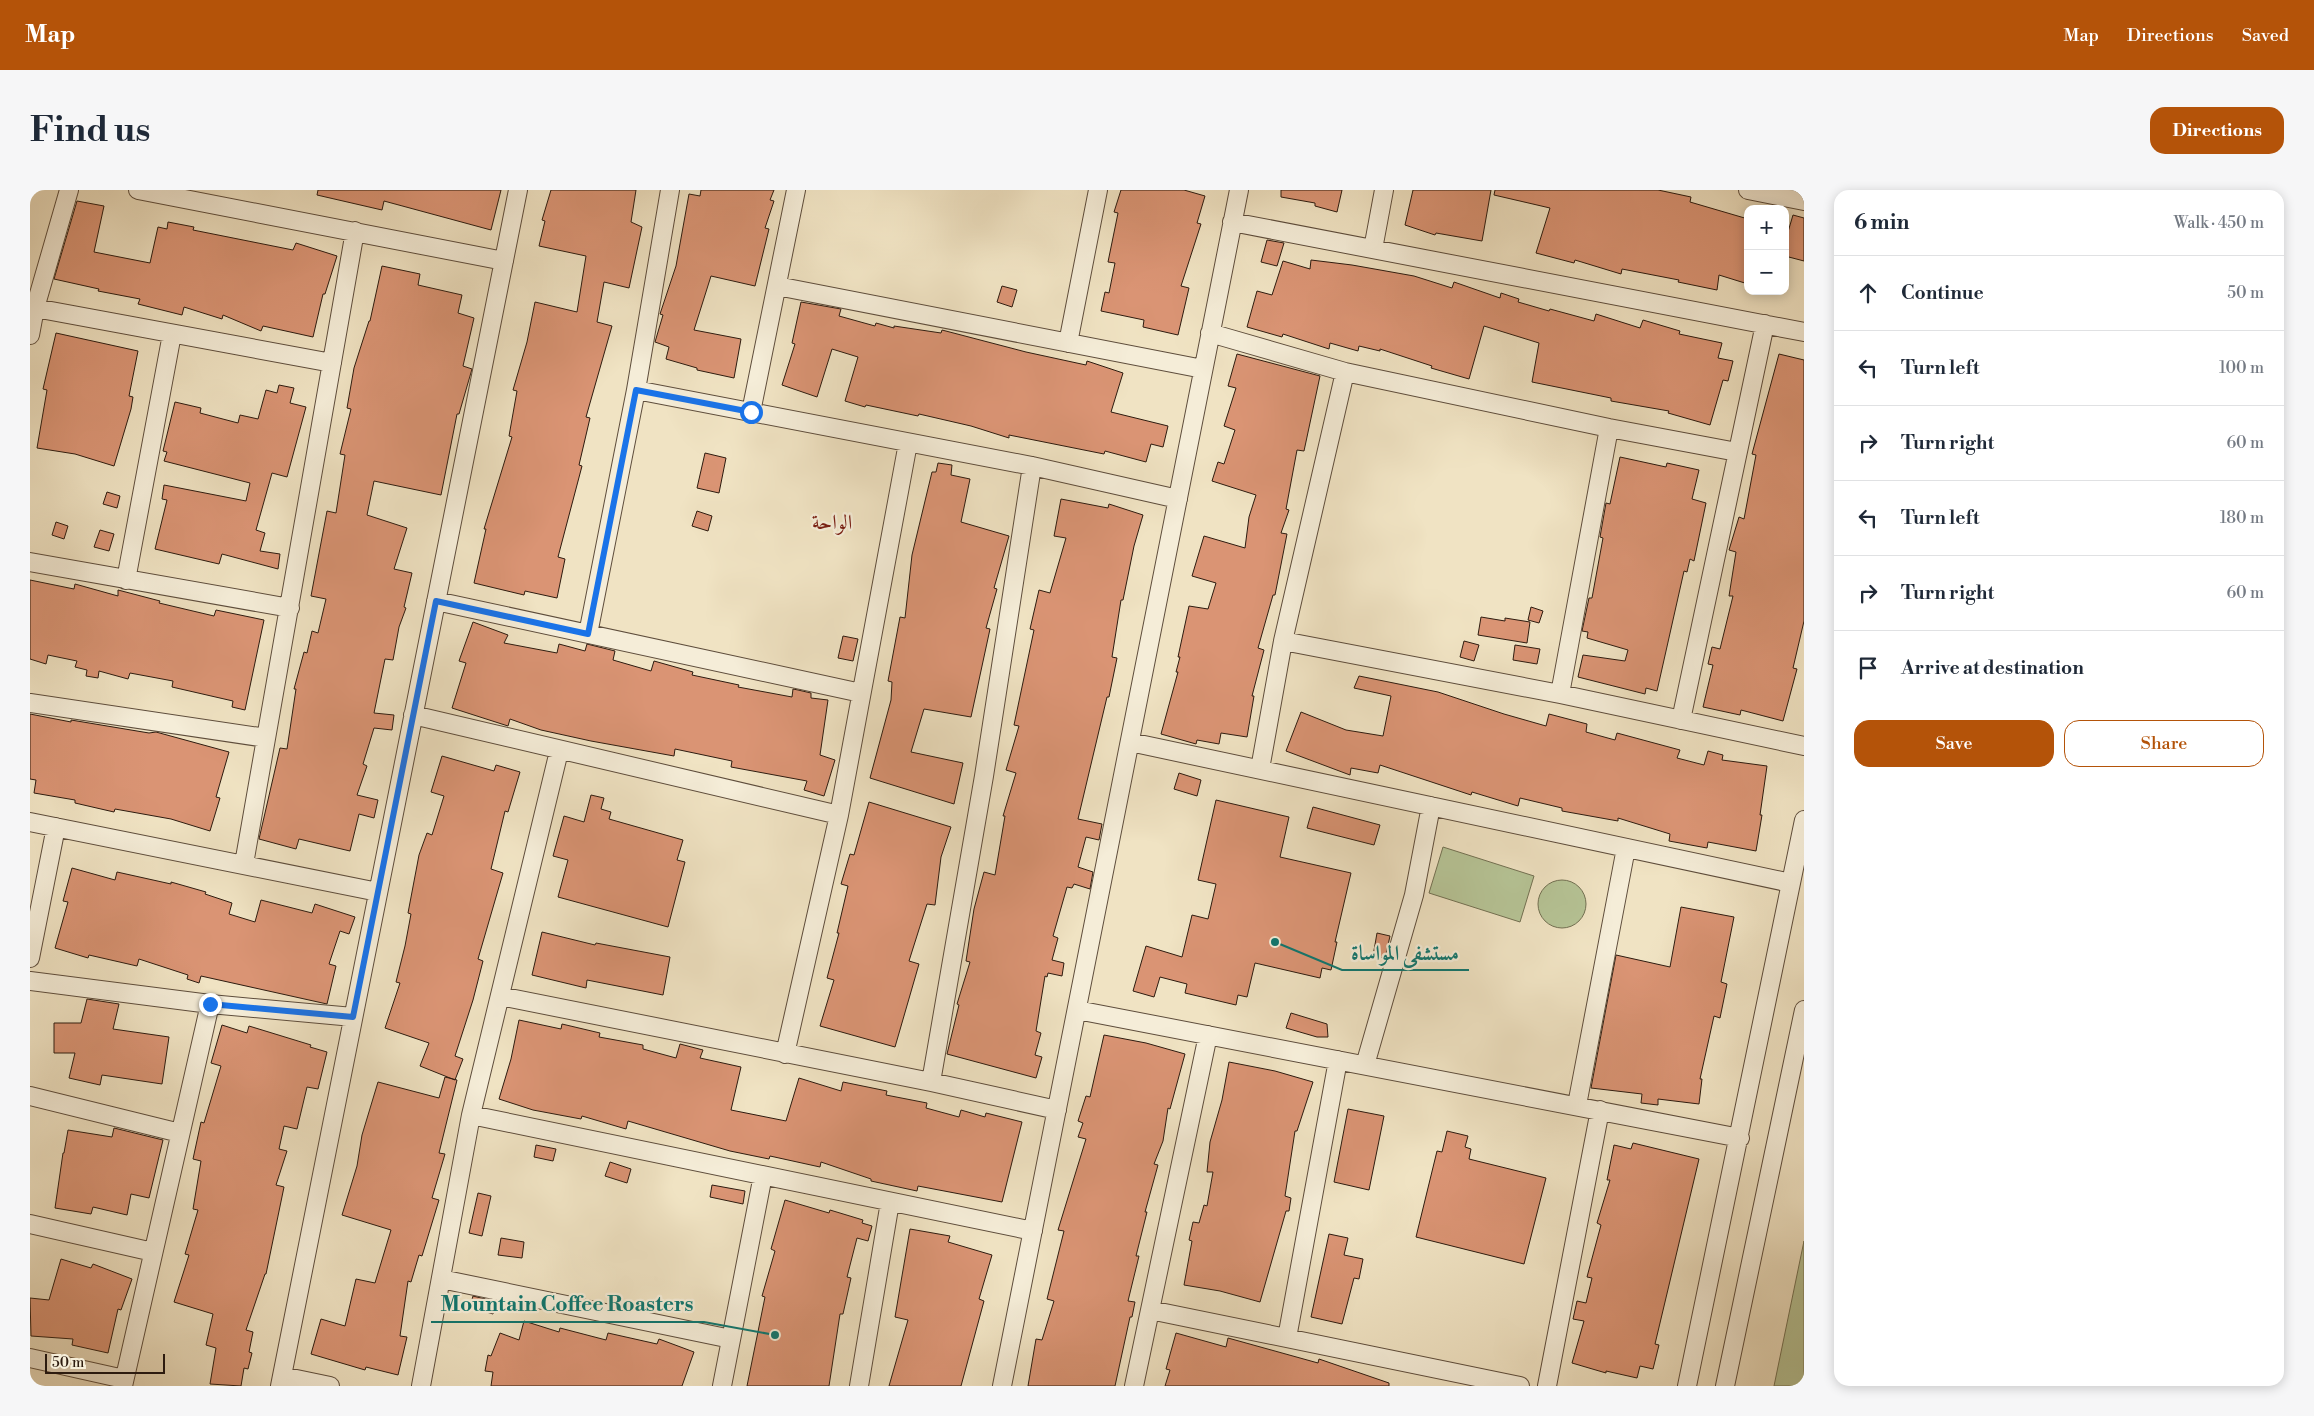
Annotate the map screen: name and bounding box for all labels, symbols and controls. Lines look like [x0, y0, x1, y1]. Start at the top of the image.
text: Map [25, 20, 75, 50]
text: Map [2063, 24, 2099, 47]
text: Directions [2127, 24, 2214, 47]
text: Saved [2242, 24, 2289, 47]
button: Directions [2150, 107, 2284, 154]
text: Find us [30, 109, 150, 152]
map controls [1744, 205, 1789, 295]
button: + [1744, 205, 1789, 250]
text: 6 min [1854, 210, 1909, 236]
text: Walk · 450 m [2174, 213, 2264, 233]
button: − [1744, 250, 1789, 295]
icon: ahead [1854, 279, 1882, 307]
text: Continue [1901, 281, 1984, 305]
text: 50 m [2227, 283, 2264, 303]
icon: left [1854, 354, 1882, 382]
text: Turn left [1901, 356, 1980, 380]
text: 100 m [2219, 358, 2264, 378]
route start [740, 401, 763, 424]
icon: right [1854, 429, 1882, 457]
text: Turn right [1901, 431, 1994, 455]
text: 60 m [2226, 433, 2264, 453]
icon: left [1854, 504, 1882, 532]
text: Turn left [1901, 506, 1980, 530]
text: 180 m [2220, 508, 2264, 528]
district label: الواحة [812, 510, 852, 536]
icon: right [1854, 579, 1882, 607]
text: Turn right [1901, 581, 1994, 605]
text: 60 m [2226, 583, 2264, 603]
icon: arrive [1854, 654, 1882, 682]
text: Arrive at destination [1901, 656, 2084, 680]
button: Save [1854, 720, 2054, 767]
button: Share [2064, 720, 2264, 767]
callout: مستشفى المواساة [1342, 934, 1469, 970]
text: مستشفى المواساة [1351, 941, 1459, 969]
route end [199, 993, 222, 1016]
callout: Mountain Coffee Roasters [431, 1286, 704, 1322]
text: Mountain Coffee Roasters [440, 1292, 694, 1318]
scale bar [45, 1351, 165, 1374]
text: 50 m [52, 1354, 84, 1372]

